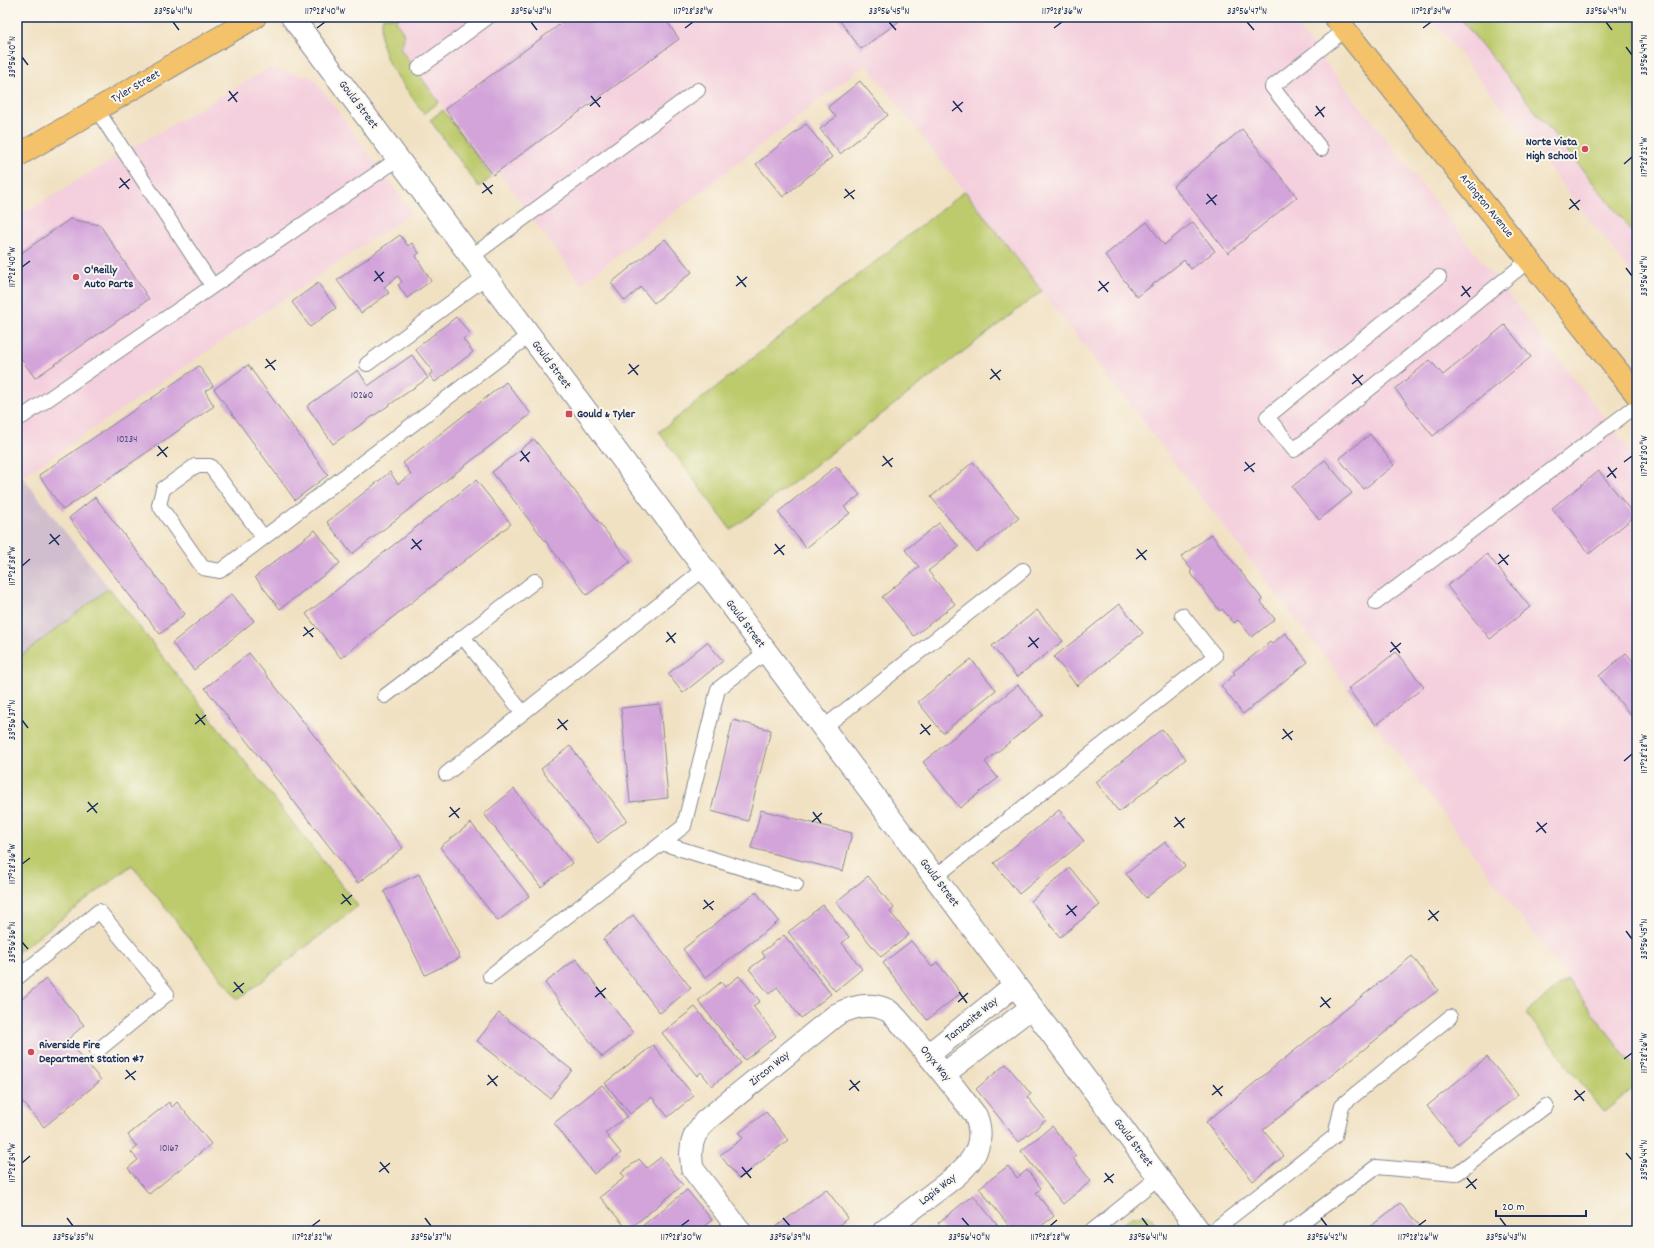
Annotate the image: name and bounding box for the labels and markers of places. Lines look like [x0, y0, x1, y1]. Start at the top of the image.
place label: Norte Vista High School [1526, 134, 1578, 165]
marker: Norte Vista High School [1580, 144, 1590, 154]
place label: O'Reilly Auto Parts [84, 262, 133, 293]
marker: O'Reilly Auto Parts [71, 272, 81, 282]
place label: Gould & Tyler [577, 406, 636, 423]
marker: Gould & Tyler [564, 409, 574, 419]
place label: Riverside Fire Department Station #7 [39, 1037, 144, 1068]
marker: Riverside Fire Department Station #7 [26, 1047, 36, 1057]

